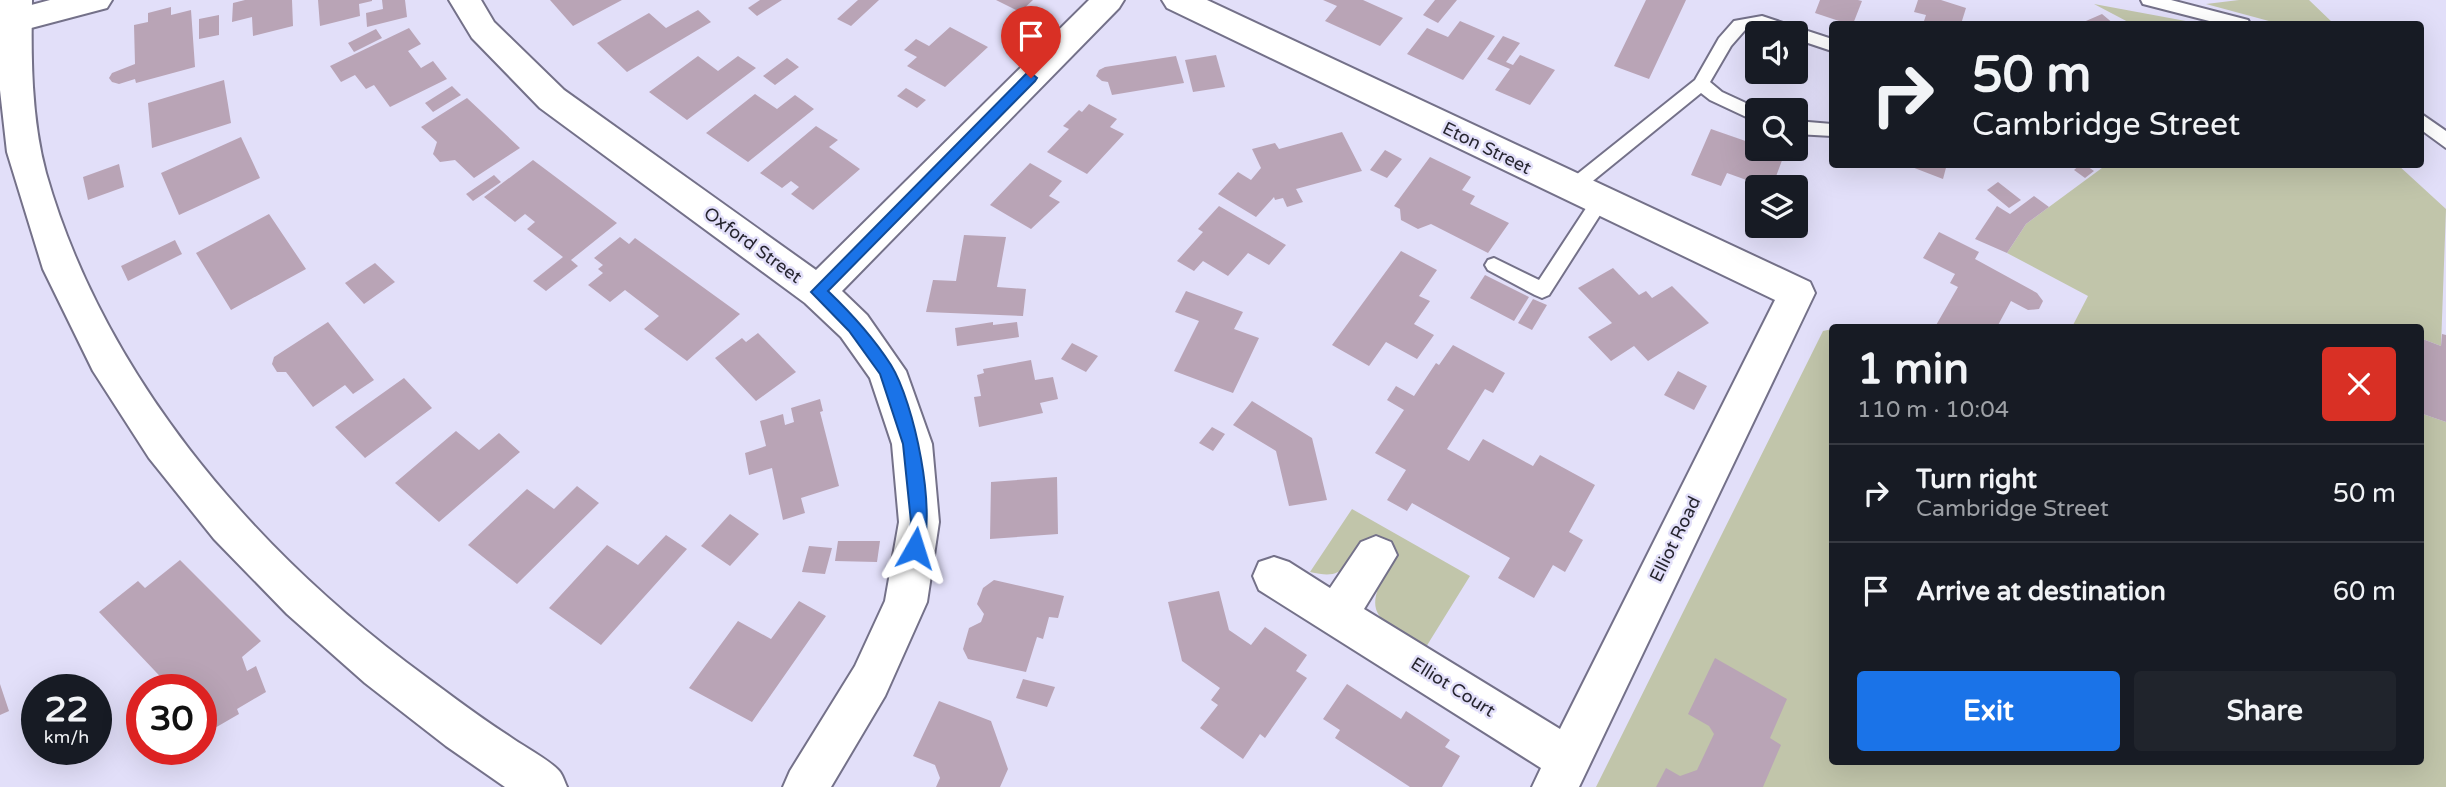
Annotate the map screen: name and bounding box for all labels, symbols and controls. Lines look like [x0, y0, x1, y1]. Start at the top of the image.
pin [1001, 6, 1061, 78]
icon: arrive [1012, 17, 1050, 55]
map controls [1745, 21, 1808, 238]
button: sound [1745, 21, 1808, 84]
text: 50 m [1972, 46, 2091, 105]
icon: right [1857, 49, 1948, 140]
button: search [1745, 98, 1808, 161]
text: Cambridge Street [1972, 106, 2240, 144]
street label: Eton Street [1439, 117, 1535, 179]
button: layers [1745, 175, 1808, 238]
street label: Oxford Street [700, 202, 806, 288]
text: 1 min [1857, 344, 1969, 395]
button: close [2322, 347, 2396, 421]
text: 110 m · 10:04 [1857, 396, 2009, 424]
text: Turn right [1916, 464, 2037, 495]
icon: right [1857, 474, 1895, 512]
text: 50 m [2333, 478, 2396, 509]
street label: Elliot Road [1645, 493, 1705, 585]
text: Cambridge Street [1916, 495, 2109, 523]
position arrow [878, 511, 952, 585]
icon: arrive [1857, 572, 1895, 610]
text: Arrive at destination [1916, 576, 2166, 607]
text: 60 m [2333, 576, 2396, 607]
street label: Elliot Court [1407, 652, 1499, 722]
button: Exit [1857, 671, 2120, 751]
button: Share [2134, 671, 2396, 751]
speed limit sign: 30 [126, 674, 217, 765]
text: 22 [45, 689, 88, 731]
text: km/h [44, 726, 89, 748]

